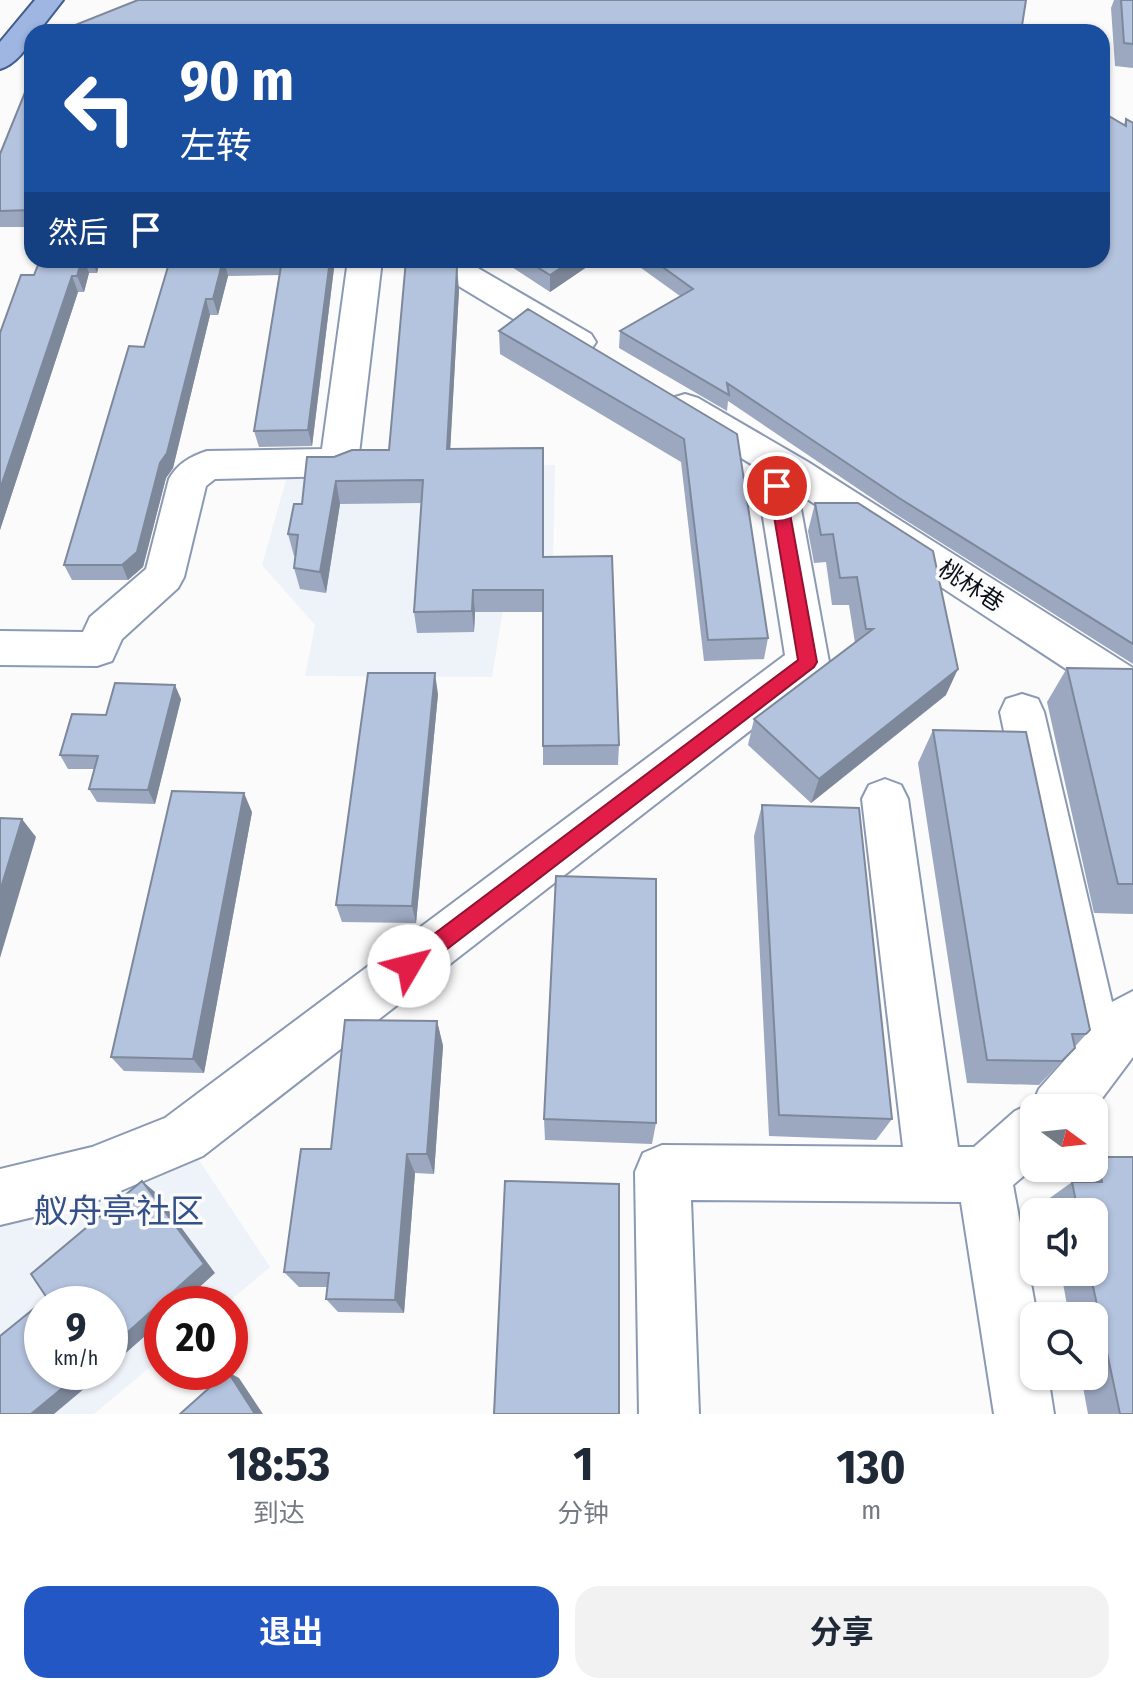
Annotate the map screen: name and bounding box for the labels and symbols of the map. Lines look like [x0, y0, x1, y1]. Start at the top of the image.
pin [743, 452, 811, 520]
street label: 桃林巷 [933, 555, 1009, 617]
position arrow [367, 924, 451, 1008]
north arrow [1020, 1094, 1108, 1182]
district label: 舣舟亭社区 [34, 1191, 204, 1232]
speed limit sign: 20 [144, 1286, 248, 1390]

